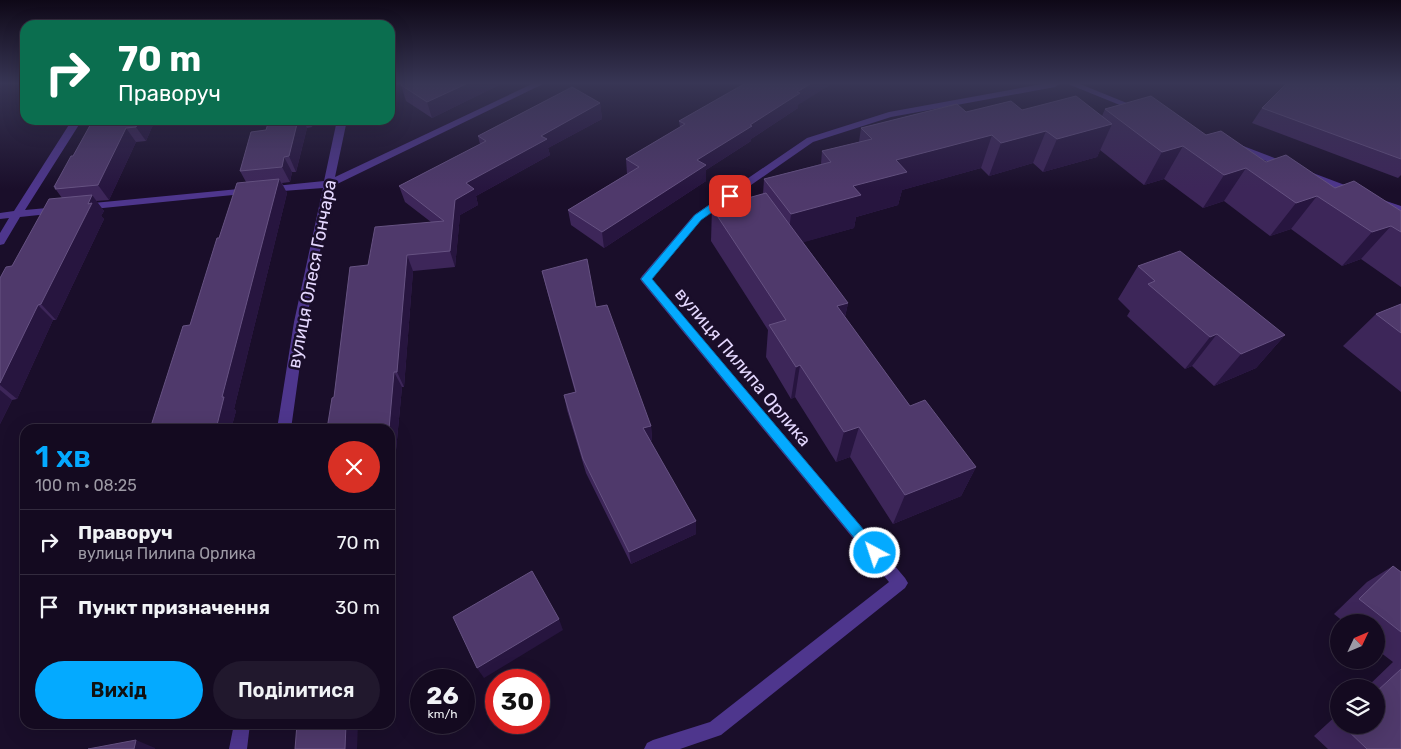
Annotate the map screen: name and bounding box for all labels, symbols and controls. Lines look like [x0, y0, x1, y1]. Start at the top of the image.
text: 70 m [118, 38, 201, 80]
icon: right [35, 40, 100, 105]
text: Праворуч [118, 80, 221, 107]
pin [709, 175, 751, 217]
street label: вулиця Олеся Гончара [283, 178, 341, 370]
icon: arrive [716, 182, 744, 210]
street label: вулиця Пилипа Орлика [670, 283, 816, 451]
text: 1 хв [35, 439, 91, 475]
button: close [328, 441, 380, 493]
text: 100 m · 08:25 [35, 476, 137, 495]
text: Праворуч [78, 521, 173, 544]
position arrow [848, 526, 900, 578]
icon: right [35, 528, 63, 556]
text: 70 m [337, 531, 380, 554]
text: вулиця Пилипа Орлика [78, 544, 256, 563]
icon: arrive [35, 593, 63, 621]
text: Пункт призначення [78, 596, 270, 619]
text: 30 m [335, 596, 380, 619]
north arrow [1330, 614, 1385, 669]
map controls [1330, 614, 1385, 734]
button: Вихід [35, 661, 203, 719]
button: Поділитися [213, 661, 380, 719]
speed limit sign: 30 [485, 669, 550, 734]
button: layers [1330, 679, 1385, 734]
text: 26 [426, 681, 459, 710]
text: km/h [428, 707, 457, 721]

